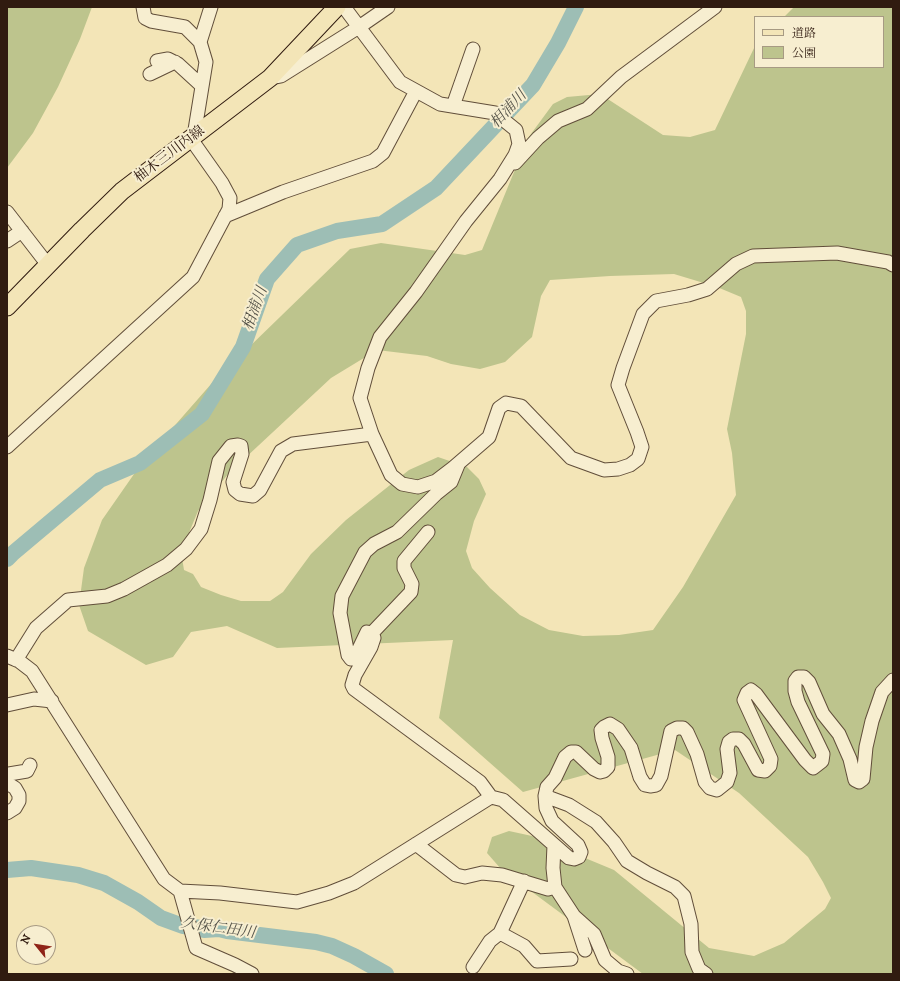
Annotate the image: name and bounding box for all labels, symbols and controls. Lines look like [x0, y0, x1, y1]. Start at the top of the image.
legend [754, 16, 884, 68]
text: 道路 [792, 26, 816, 41]
text: 公園 [792, 46, 816, 61]
water label: 相浦川 [487, 87, 531, 133]
street label: 柚木三川内線 [131, 123, 209, 187]
water label: 相浦川 [240, 285, 272, 333]
water label: 久保仁田川 [180, 915, 256, 943]
north arrow [16, 925, 56, 965]
text: N [18, 932, 35, 947]

